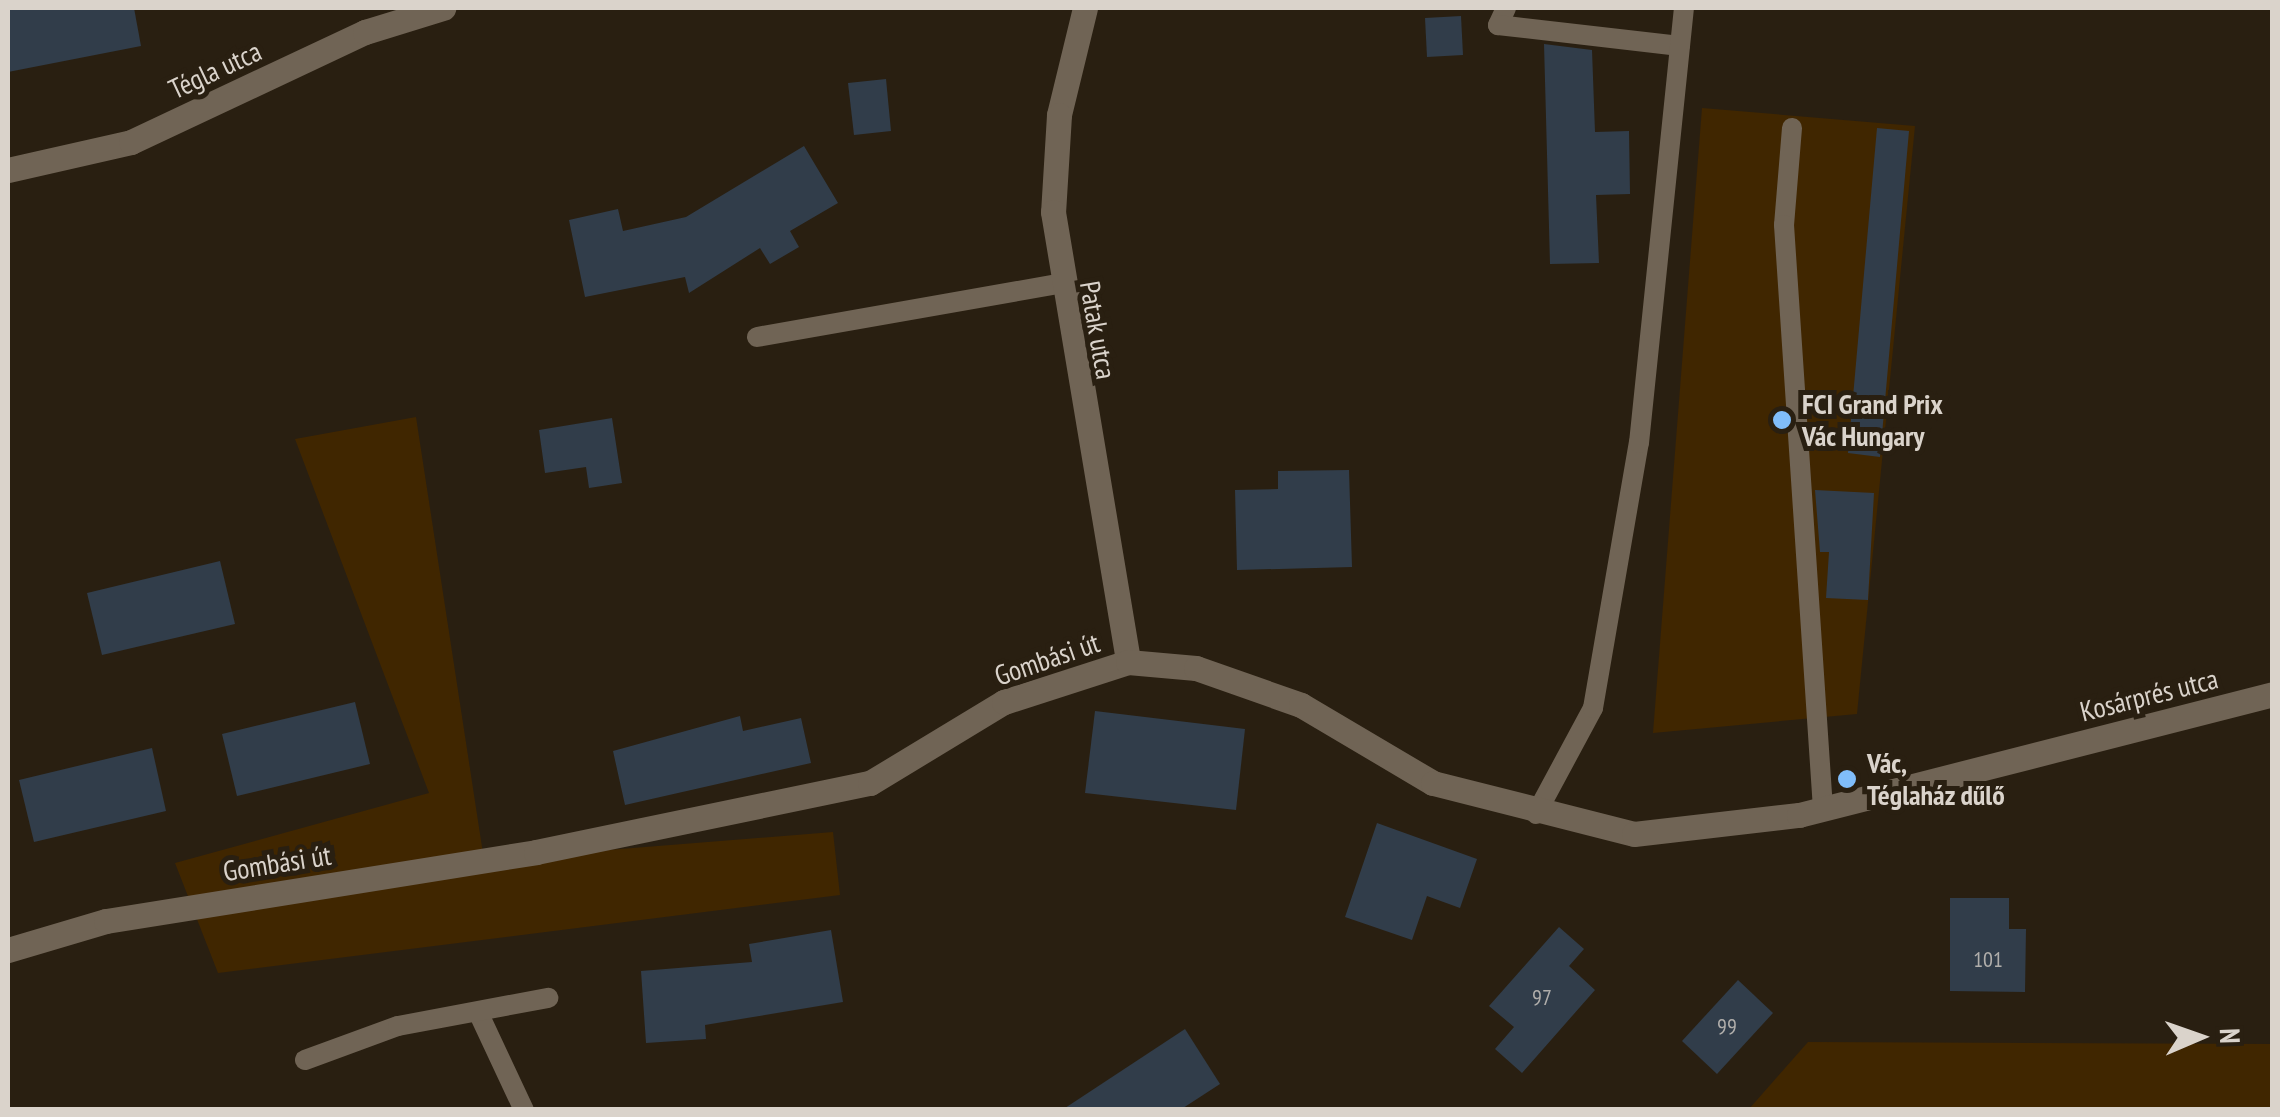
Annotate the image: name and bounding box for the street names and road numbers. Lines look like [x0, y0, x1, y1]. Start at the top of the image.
street label: Tégla utca [164, 34, 266, 106]
street label: Patak utca [1073, 278, 1123, 382]
street label: Gombási út [990, 625, 1104, 693]
street label: Kosárprés utca [2077, 662, 2221, 728]
street label: Gombási út [221, 838, 333, 888]

